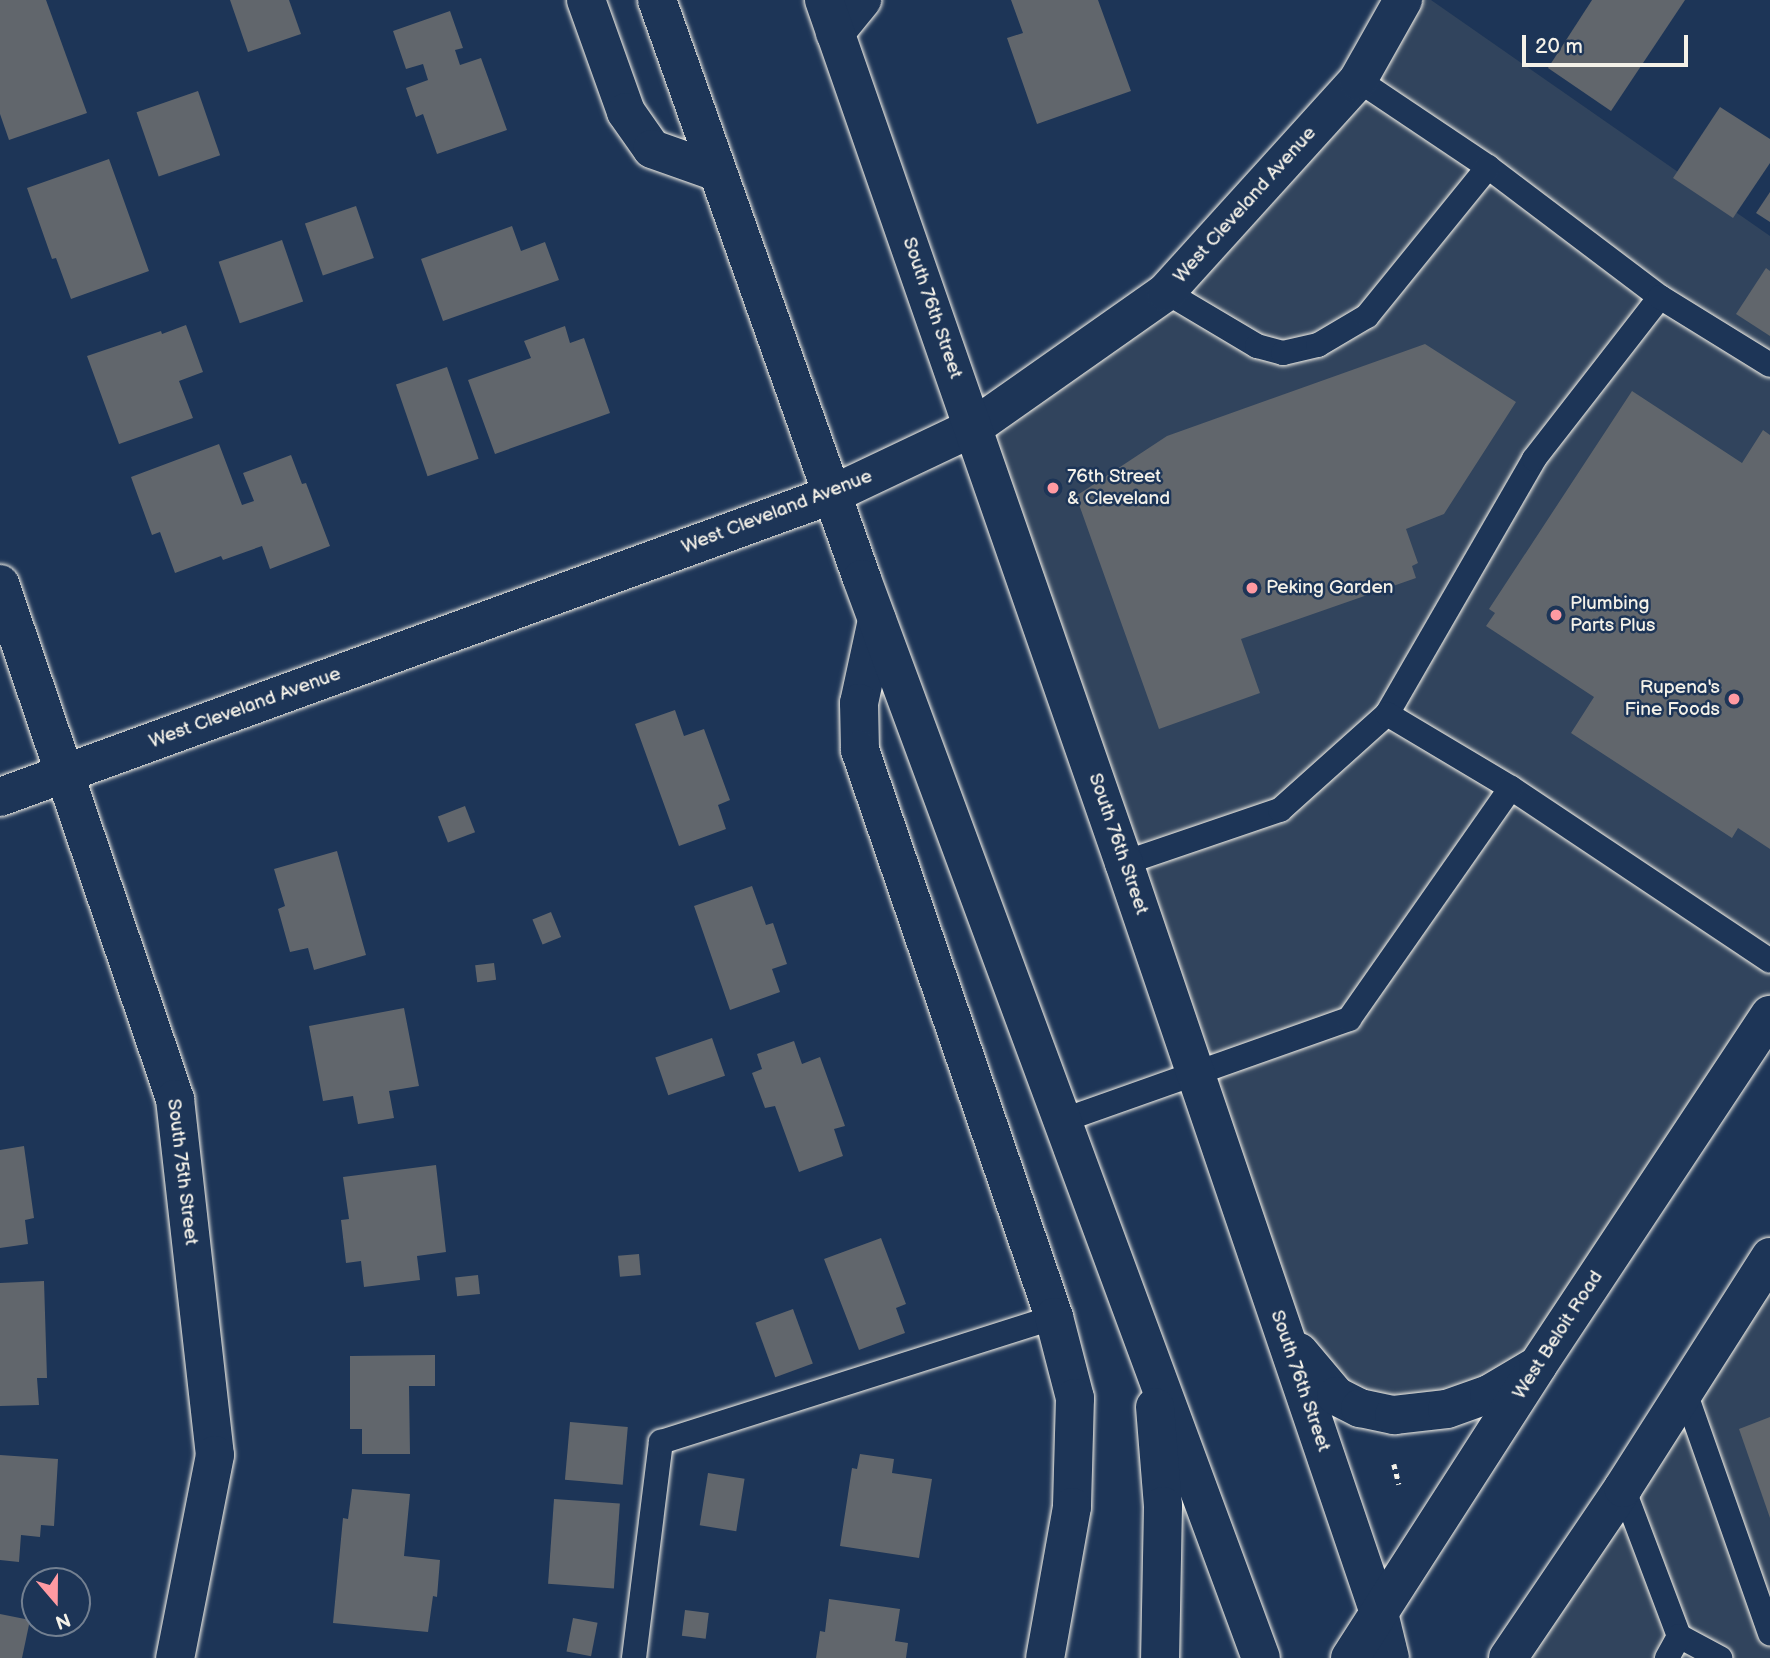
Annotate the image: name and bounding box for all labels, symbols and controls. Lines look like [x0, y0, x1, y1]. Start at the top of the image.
scale bar [1525, 21, 1691, 65]
text: 20 m [1535, 34, 1583, 59]
street label: West Cleveland Avenue [1169, 122, 1321, 288]
street label: South 76th Street [897, 234, 967, 382]
street label: West Cleveland Avenue [679, 465, 875, 559]
place label: 76th Street & Cleveland [1067, 466, 1170, 510]
marker: 76th Street & Cleveland [1045, 480, 1061, 496]
place label: Peking Garden [1266, 577, 1393, 599]
marker: Peking Garden [1244, 580, 1260, 596]
place label: Plumbing Parts Plus [1570, 593, 1655, 637]
marker: Plumbing Parts Plus [1548, 607, 1564, 623]
street label: West Cleveland Avenue [146, 663, 344, 753]
place label: Rupena's Fine Foods [1624, 677, 1720, 721]
marker: Rupena's Fine Foods [1726, 691, 1742, 707]
street label: South 76th Street [1083, 770, 1153, 918]
street label: South 75th Street [162, 1097, 202, 1247]
street label: West Beloit Road [1508, 1267, 1608, 1403]
street label: South 76th Street [1265, 1307, 1335, 1455]
north arrow [21, 1567, 91, 1637]
text: N [52, 1607, 73, 1634]

